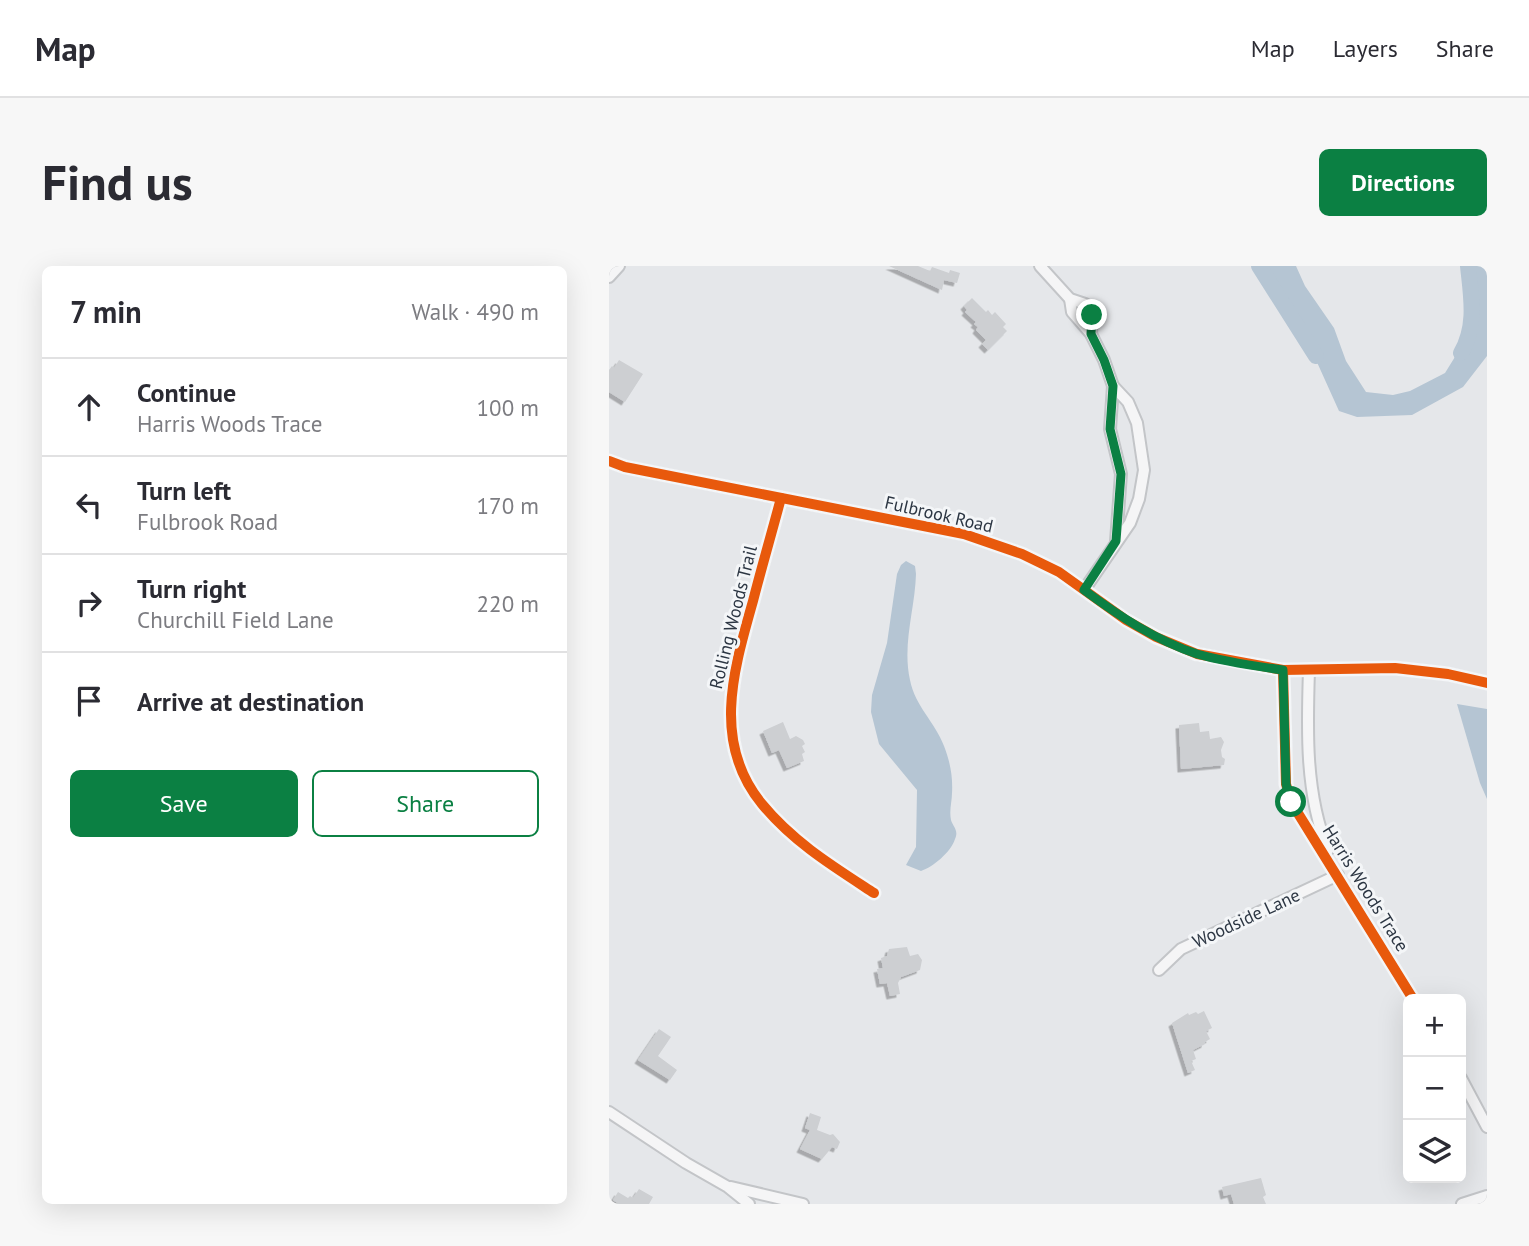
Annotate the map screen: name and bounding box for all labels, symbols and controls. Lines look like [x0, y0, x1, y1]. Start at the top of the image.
text: Map [35, 27, 96, 70]
text: Map [1251, 33, 1295, 64]
text: Layers [1333, 33, 1398, 64]
text: Share [1436, 33, 1494, 64]
button: Directions [1319, 149, 1487, 216]
text: Find us [42, 150, 193, 214]
text: 7 min [70, 292, 142, 331]
text: Walk · 490 m [412, 297, 539, 326]
route end [1076, 299, 1107, 330]
text: Continue [137, 376, 236, 409]
icon: ahead [70, 388, 108, 426]
text: 100 m [477, 393, 539, 422]
text: Harris Woods Trace [137, 409, 322, 438]
text: Turn left [137, 474, 231, 507]
icon: left [70, 486, 108, 524]
street label: Fulbrook Road [883, 490, 995, 538]
text: 170 m [477, 491, 539, 520]
text: Fulbrook Road [137, 507, 278, 536]
street label: Rolling Woods Trail [704, 542, 762, 691]
text: Turn right [137, 572, 246, 605]
icon: right [70, 584, 108, 622]
text: 220 m [477, 589, 539, 618]
text: Churchill Field Lane [137, 605, 334, 634]
icon: arrive [70, 682, 108, 720]
text: Arrive at destination [137, 685, 364, 718]
button: Save [70, 770, 298, 837]
button: Share [312, 770, 539, 837]
route start [1275, 786, 1306, 817]
street label: Harris Woods Trace [1318, 820, 1414, 956]
street label: Woodside Lane [1189, 883, 1303, 953]
map controls [1403, 994, 1466, 1183]
button: + [1403, 994, 1466, 1057]
button: − [1403, 1057, 1466, 1120]
button: layers [1403, 1120, 1466, 1183]

